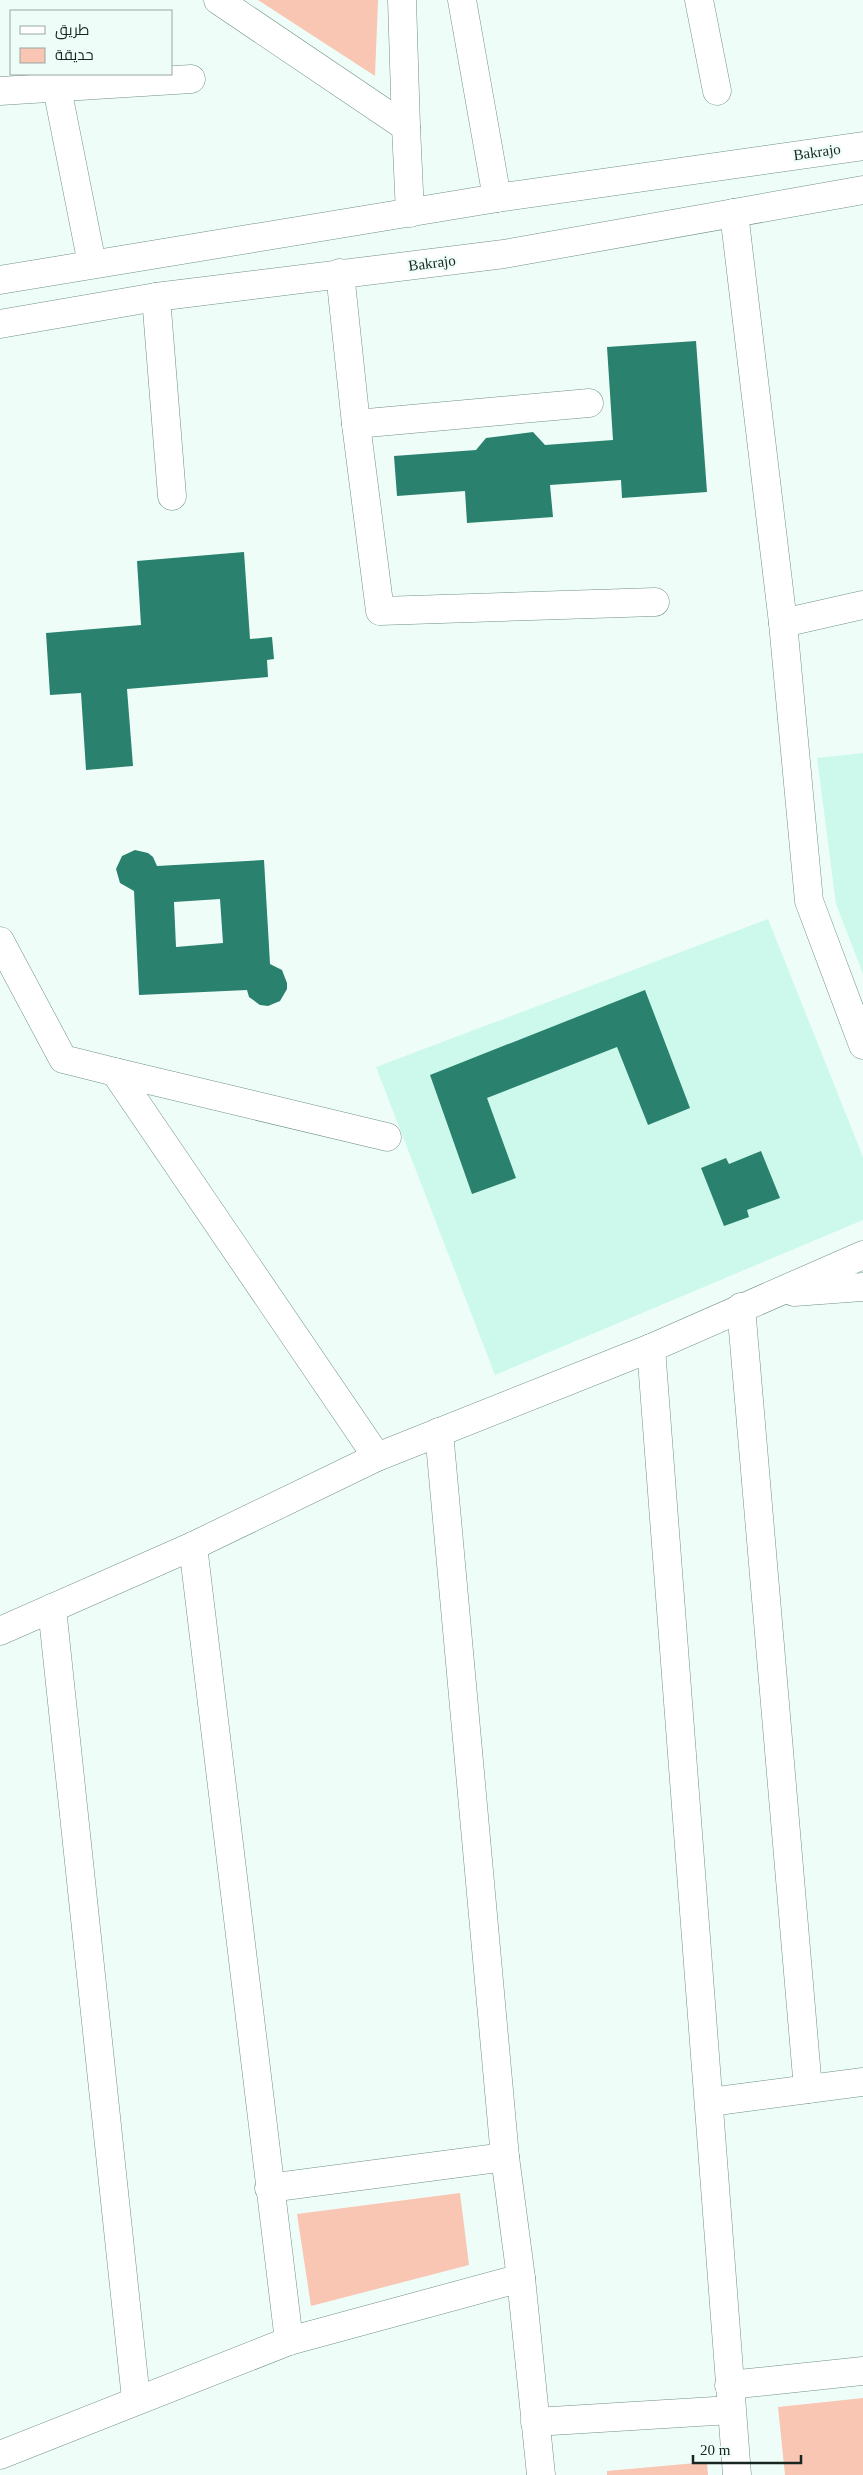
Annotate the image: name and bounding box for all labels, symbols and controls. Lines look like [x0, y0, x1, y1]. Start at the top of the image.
legend [10, 10, 172, 75]
text: طريق [55, 22, 89, 40]
text: حديقة [55, 47, 94, 63]
street label: Bakrajo [792, 141, 842, 163]
street label: Bakrajo [407, 252, 457, 274]
scale bar [693, 2432, 800, 2464]
text: 20 m [700, 2442, 731, 2458]

